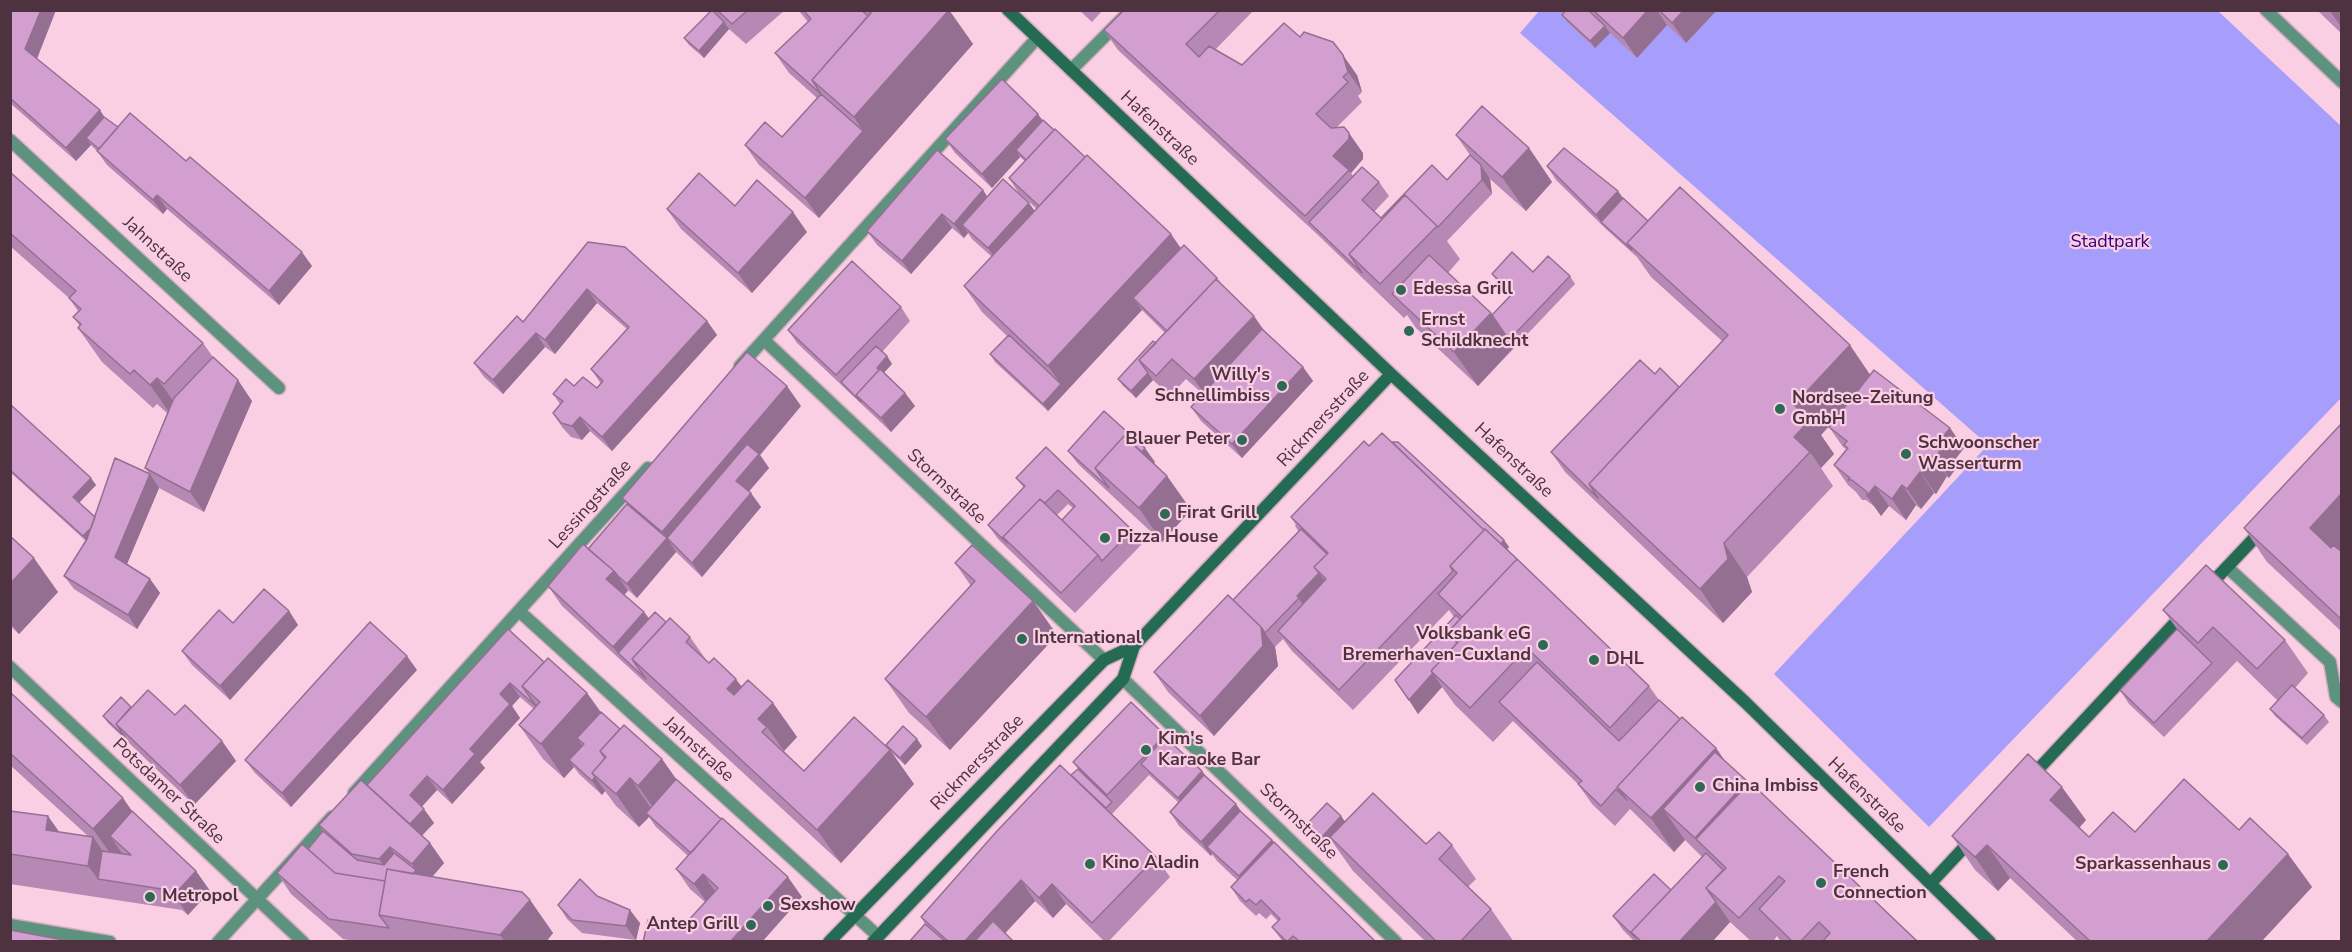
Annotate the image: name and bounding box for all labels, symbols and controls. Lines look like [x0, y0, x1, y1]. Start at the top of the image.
street label: Hafenstraße [1115, 87, 1203, 171]
street label: Jahnstraße [118, 212, 196, 288]
park label: Stadtpark [2070, 232, 2150, 254]
place label: Edessa Grill [1413, 279, 1513, 301]
marker: Edessa Grill [1394, 283, 1408, 297]
place label: Ernst Schildknecht [1421, 310, 1528, 352]
marker: Ernst Schildknecht [1402, 324, 1416, 338]
place label: Willy's Schnellimbiss [1155, 365, 1270, 407]
street label: Rickmersstraße [1273, 366, 1375, 472]
marker: Willy's Schnellimbiss [1275, 379, 1289, 393]
place label: Nordsee-Zeitung GmbH [1792, 388, 1934, 430]
marker: Nordsee-Zeitung GmbH [1773, 402, 1787, 416]
street label: Hafenstraße [1469, 419, 1557, 503]
place label: Blauer Peter [1125, 429, 1230, 451]
marker: Blauer Peter [1235, 433, 1249, 447]
place label: Schwoonscher Wasserturm [1918, 433, 2039, 476]
street label: Stormstraße [902, 445, 990, 529]
marker: Schwoonscher Wasserturm [1899, 447, 1913, 461]
street label: Lessingstraße [545, 456, 637, 554]
place label: Firat Grill [1177, 503, 1257, 525]
marker: Firat Grill [1158, 507, 1172, 521]
place label: Pizza House [1117, 527, 1218, 549]
marker: Pizza House [1098, 531, 1112, 545]
place label: Volksbank eG Bremerhaven-Cuxland [1343, 624, 1531, 666]
place label: International [1034, 628, 1142, 650]
marker: International [1015, 632, 1029, 646]
marker: Volksbank eG Bremerhaven-Cuxland [1536, 638, 1550, 652]
place label: DHL [1606, 649, 1644, 671]
marker: DHL [1587, 653, 1601, 667]
street label: Rickmersstraße [927, 711, 1029, 815]
street label: Jahnstraße [658, 713, 738, 787]
place label: Kim's Karaoke Bar [1158, 729, 1260, 771]
street label: Potsdamer Straße [107, 734, 229, 850]
marker: Kim's Karaoke Bar [1139, 743, 1153, 757]
street label: Hafenstraße [1822, 753, 1910, 839]
place label: China Imbiss [1712, 776, 1818, 798]
street label: Stormstraße [1254, 779, 1342, 865]
marker: China Imbiss [1693, 780, 1707, 794]
place label: Kino Aladin [1102, 853, 1199, 875]
place label: Sparkassenhaus [2075, 854, 2211, 876]
marker: Kino Aladin [1083, 857, 1097, 871]
marker: Sparkassenhaus [2216, 858, 2230, 872]
place label: French Connection [1833, 862, 1927, 904]
marker: French Connection [1814, 876, 1828, 890]
place label: Metropol [162, 886, 238, 908]
marker: Metropol [143, 890, 157, 904]
place label: Sexshow [780, 895, 856, 917]
marker: Sexshow [761, 899, 775, 913]
place label: Antep Grill [646, 914, 739, 936]
marker: Antep Grill [744, 918, 758, 932]

